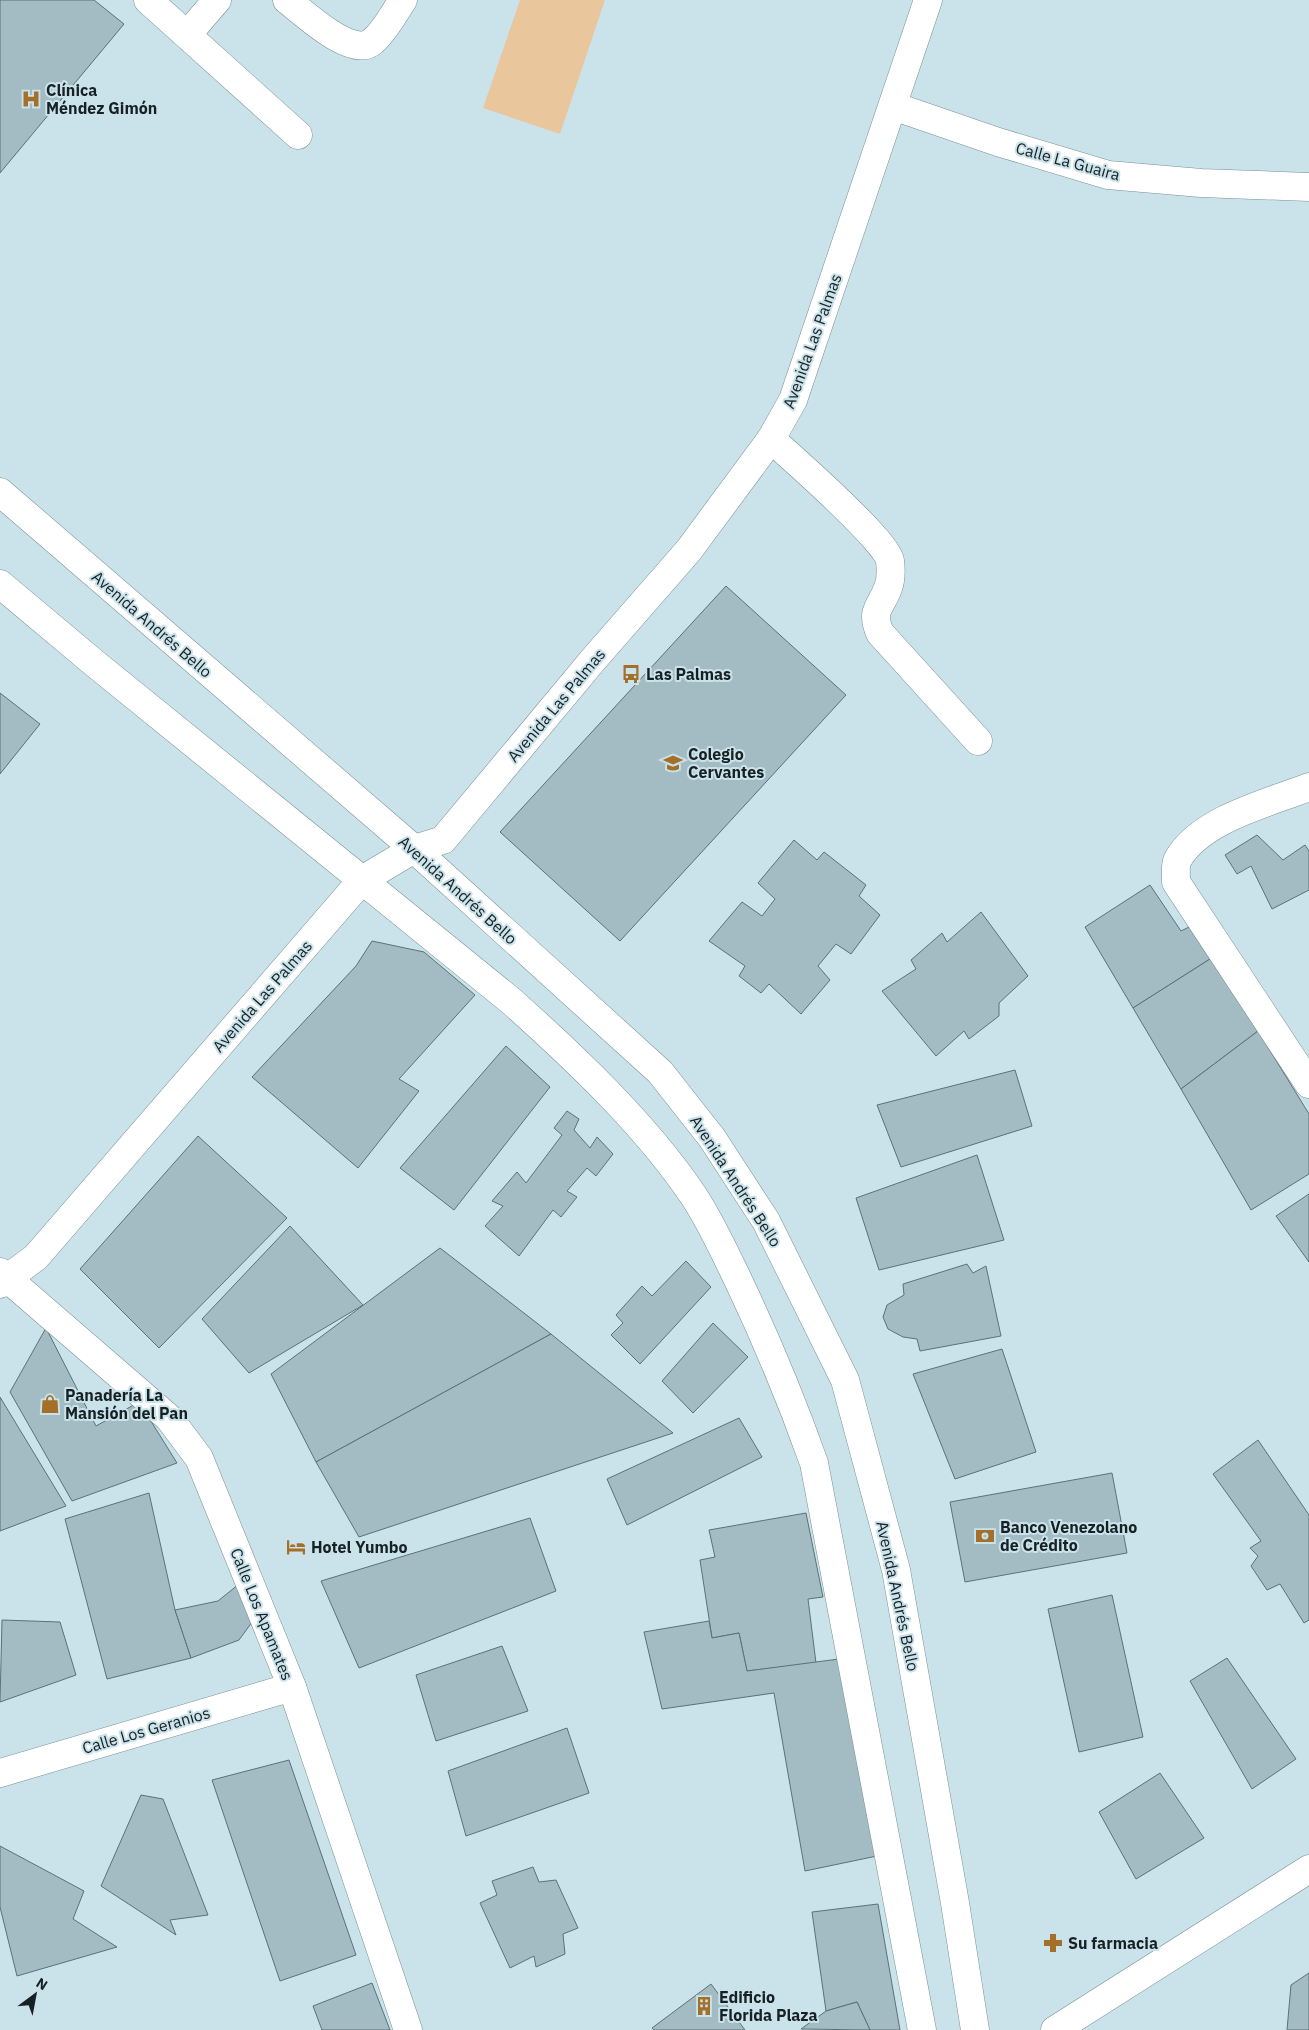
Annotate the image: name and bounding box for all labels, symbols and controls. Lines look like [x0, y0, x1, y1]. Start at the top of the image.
place label: Clínica Méndez Gimón [46, 80, 157, 118]
hospital icon: Clínica Méndez Gimón [20, 88, 42, 110]
street label: Calle La Guaira [1014, 137, 1123, 185]
street label: Avenida Las Palmas [778, 271, 846, 411]
street label: Avenida Andrés Bello [88, 566, 216, 682]
street label: Avenida Las Palmas [503, 644, 609, 766]
bus stop icon: Las Palmas [620, 663, 642, 685]
place label: Las Palmas [646, 664, 731, 684]
place label: Colegio Cervantes [688, 744, 764, 782]
school or university icon: Colegio Cervantes [662, 752, 684, 774]
street label: Avenida Andrés Bello [395, 831, 521, 949]
street label: Avenida Las Palmas [208, 936, 316, 1056]
street label: Avenida Andrés Bello [686, 1112, 786, 1251]
place label: Panadería La Mansión del Pan [65, 1385, 188, 1423]
shop icon: Panadería La Mansión del Pan [39, 1393, 61, 1415]
place label: Banco Venezolano de Crédito [1000, 1517, 1137, 1555]
street label: Avenida Andrés Bello [872, 1519, 924, 1673]
bank icon: Banco Venezolano de Crédito [974, 1525, 996, 1547]
hotel icon: Hotel Yumbo [285, 1536, 307, 1558]
place label: Hotel Yumbo [311, 1537, 408, 1557]
street label: Calle Los Apamates [226, 1545, 298, 1683]
street label: Calle Los Geranios [80, 1702, 212, 1758]
pharmacy icon: Su farmacia [1042, 1932, 1064, 1954]
place label: Su farmacia [1068, 1933, 1158, 1953]
north arrow [10, 1970, 60, 2020]
text: N [33, 1974, 51, 1994]
place label: Edificio Florida Plaza [719, 1987, 818, 2025]
building icon: Edificio Florida Plaza [693, 1995, 715, 2017]

